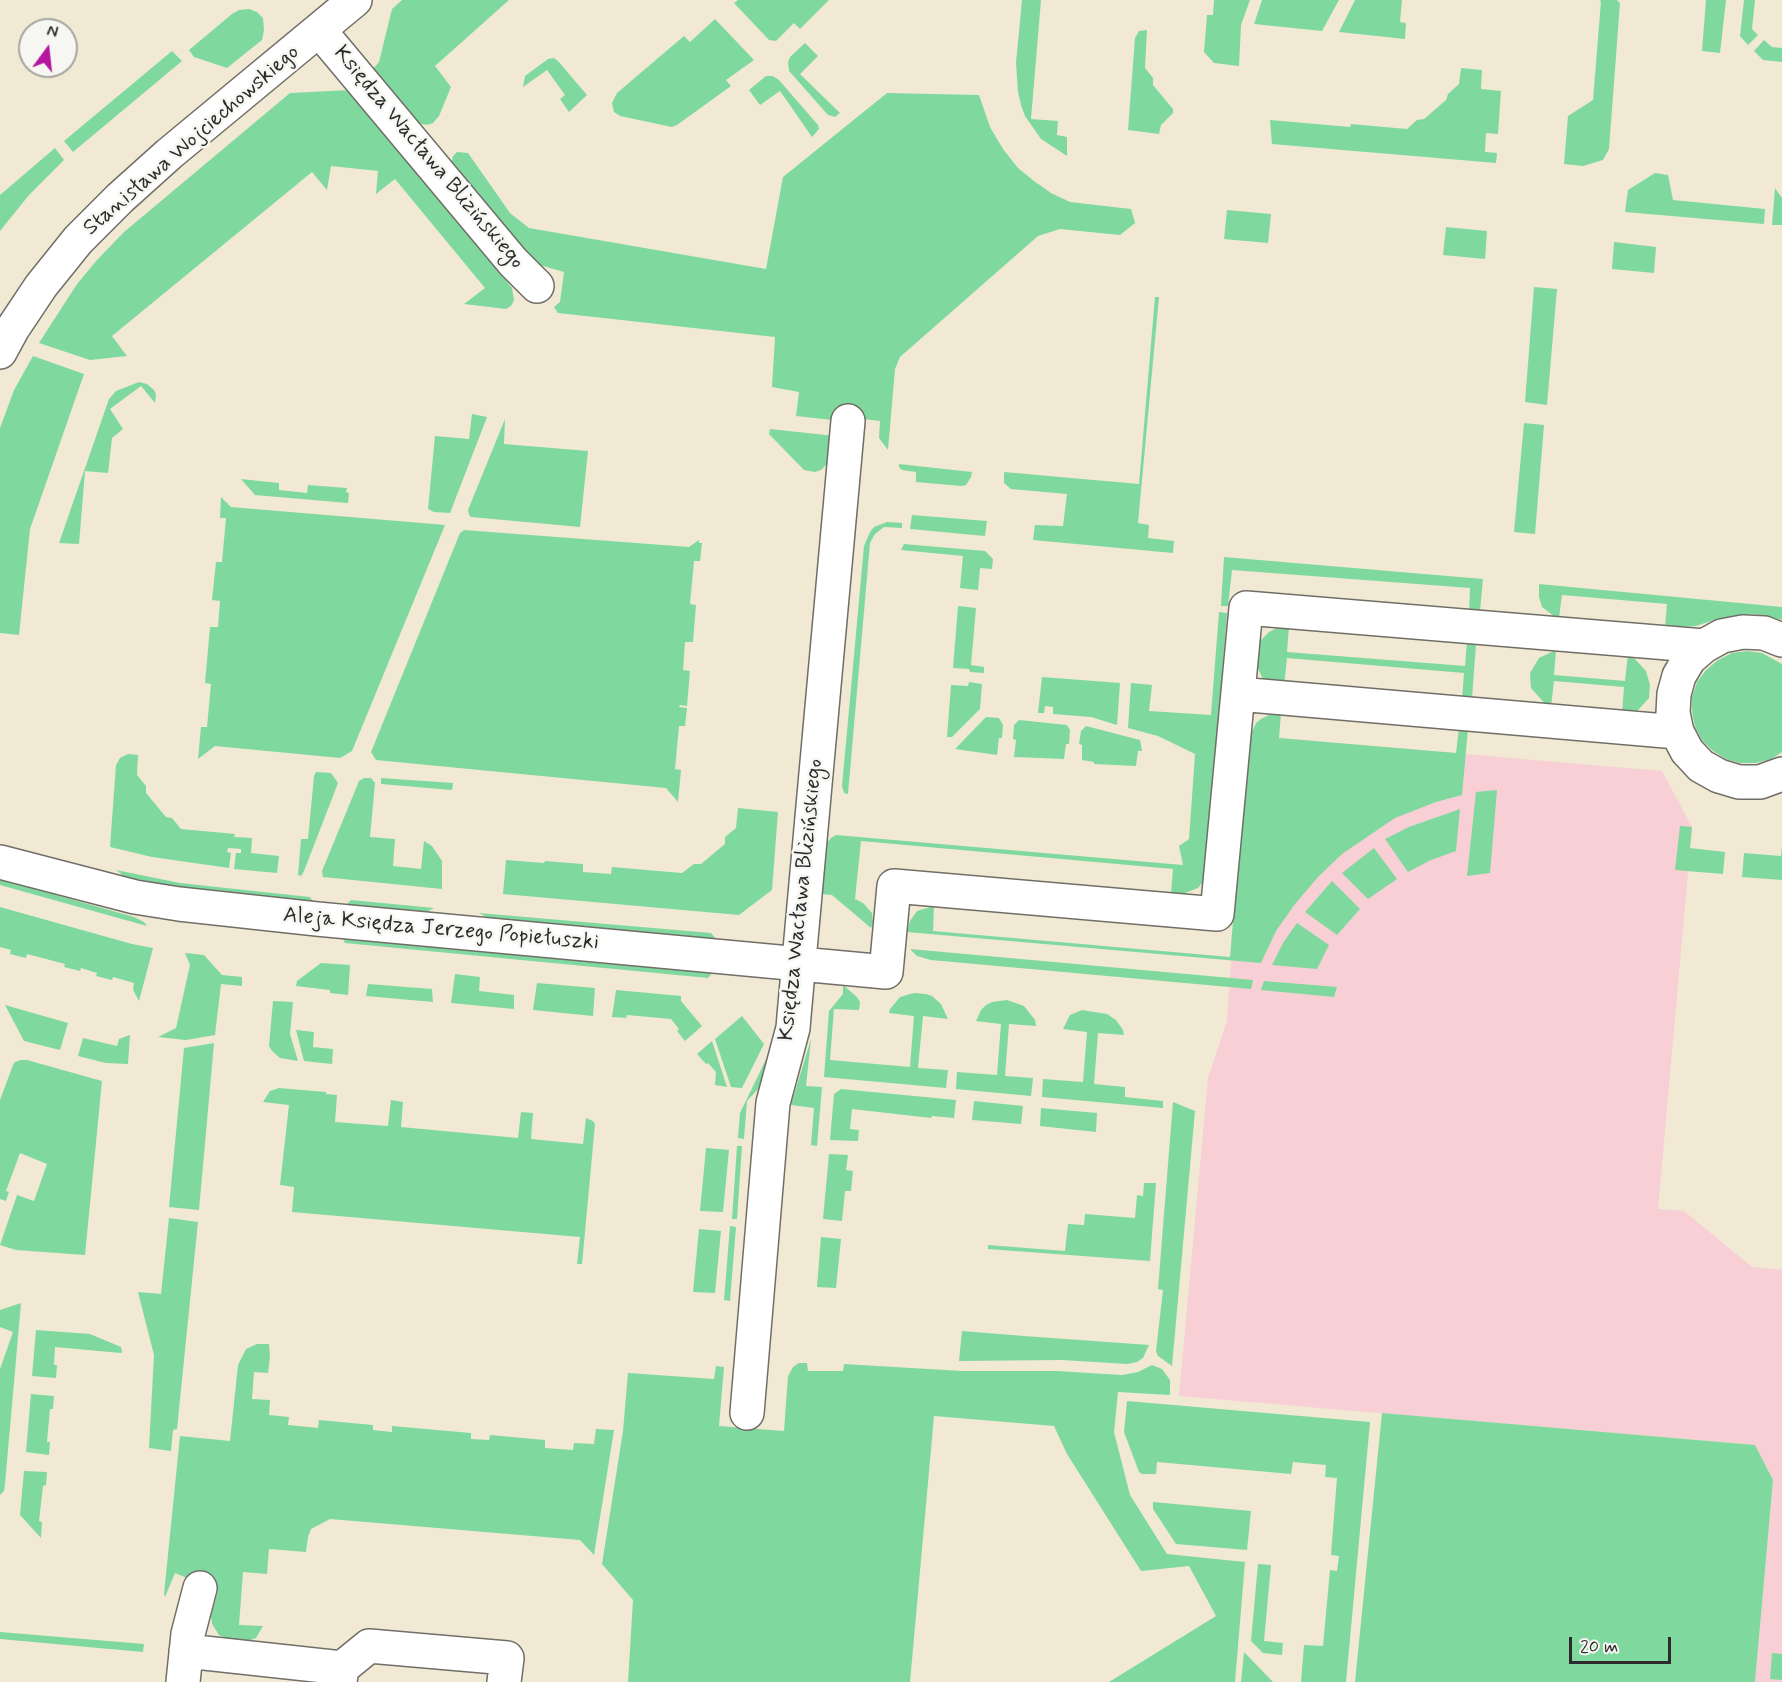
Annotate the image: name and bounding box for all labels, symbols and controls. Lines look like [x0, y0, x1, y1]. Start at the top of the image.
north arrow [18, 18, 78, 78]
text: N [44, 21, 60, 44]
street label: Stanisława Wojciechowskiego [79, 40, 305, 242]
street label: Księdza Wacława Blizińskiego [327, 41, 529, 275]
street label: Księdza Wacława Blizińskiego [774, 758, 830, 1042]
street label: Aleja Księdza Jerzego Popiełuszki [282, 903, 600, 957]
scale bar [1572, 1625, 1674, 1663]
text: 20 m [1580, 1635, 1618, 1659]

